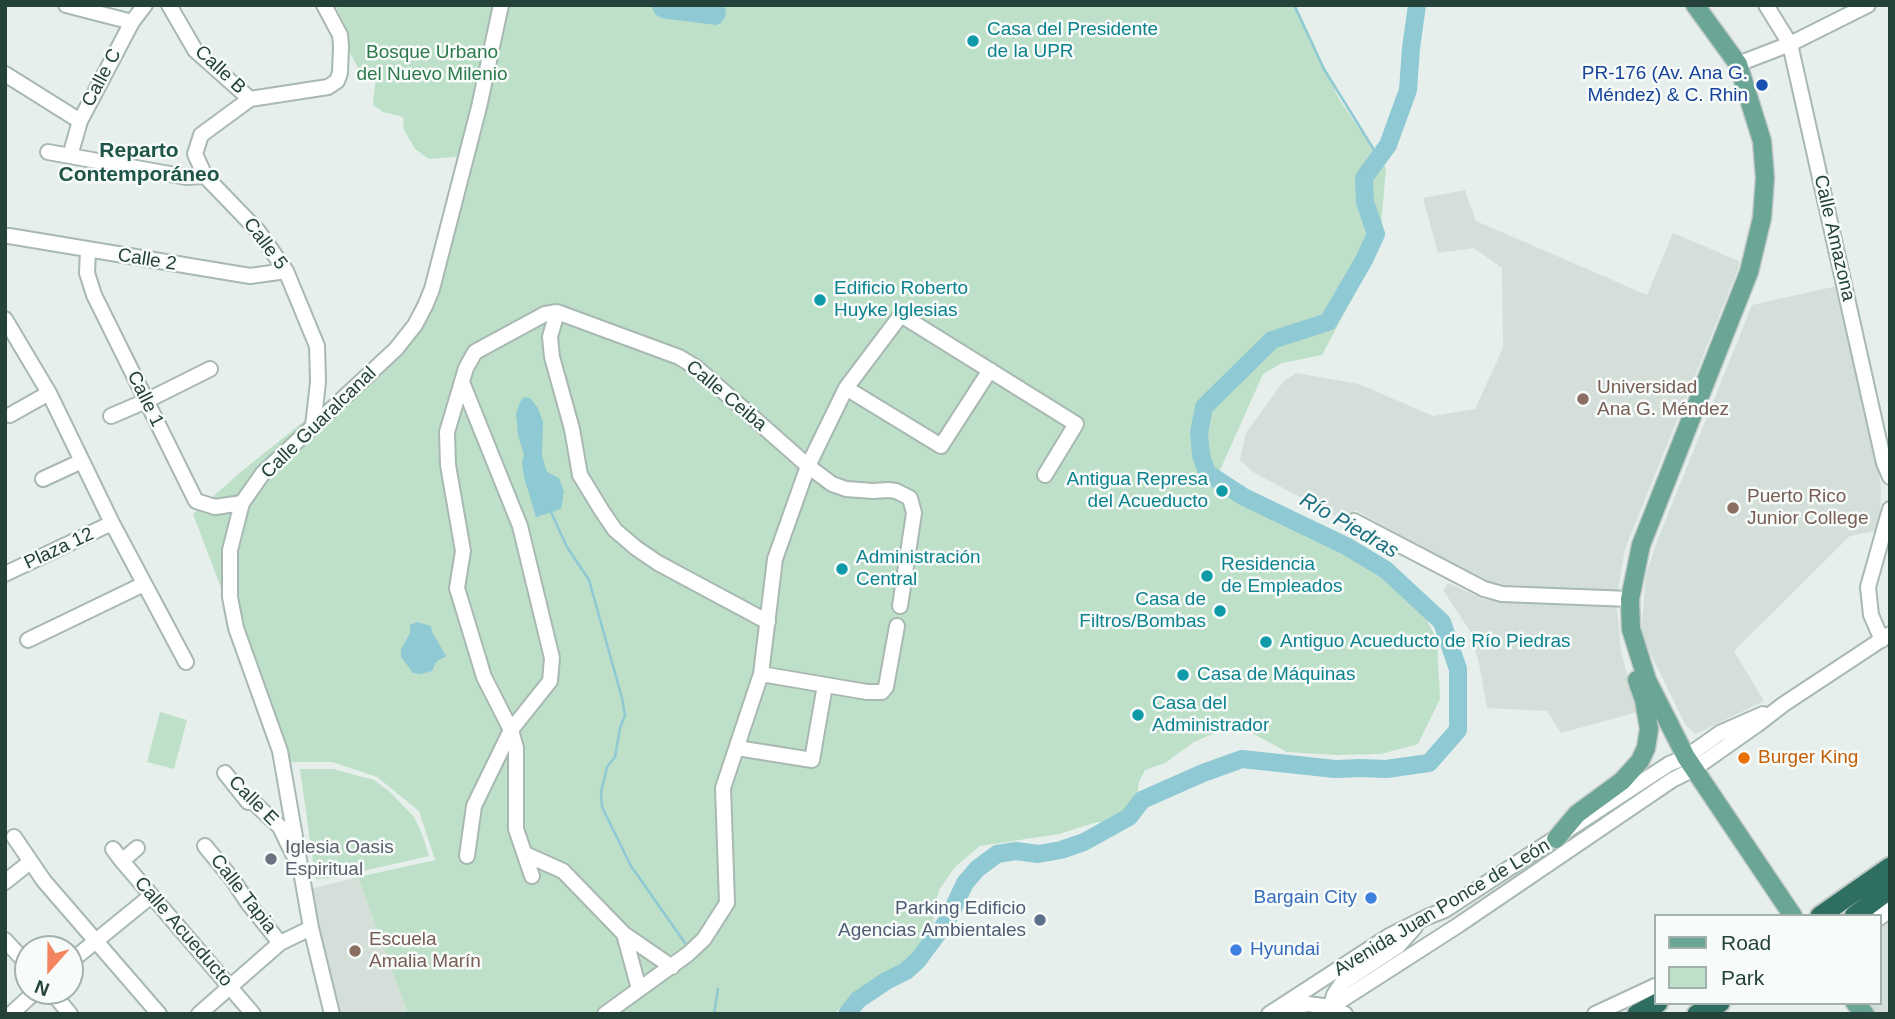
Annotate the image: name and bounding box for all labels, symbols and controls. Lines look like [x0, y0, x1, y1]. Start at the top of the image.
place label: Casa del Presidente de la UPR [987, 19, 1158, 63]
marker: Casa del Presidente de la UPR [965, 33, 981, 49]
street label: Calle B [190, 41, 250, 99]
park label: Bosque Urbano del Nuevo Milenio [356, 42, 508, 86]
street label: Calle C [77, 45, 127, 111]
place label: PR-176 (Av. Ana G. Méndez) & C. Rhin [1582, 63, 1748, 107]
marker: PR-176 (Av. Ana G. Méndez) & C. Rhin [1754, 77, 1770, 93]
district label: Reparto Contemporáneo [58, 138, 220, 188]
street label: Calle Amazona [1808, 173, 1860, 303]
street label: Calle 5 [238, 214, 292, 274]
street label: Calle 2 [116, 244, 178, 276]
place label: Edificio Roberto Huyke Iglesias [834, 278, 968, 322]
marker: Edificio Roberto Huyke Iglesias [812, 292, 828, 308]
street label: Calle Ceiba [681, 356, 771, 436]
street label: Calle Guaralcanal [257, 362, 381, 484]
street label: Calle 1 [122, 367, 168, 431]
place label: Universidad Ana G. Méndez [1597, 377, 1729, 421]
marker: Universidad Ana G. Méndez [1575, 391, 1591, 407]
place label: Antigua Represa del Acueducto [1066, 469, 1208, 513]
marker: Antigua Represa del Acueducto [1214, 483, 1230, 499]
place label: Puerto Rico Junior College [1747, 486, 1868, 530]
water label: Río Piedras [1295, 488, 1403, 564]
marker: Puerto Rico Junior College [1725, 500, 1741, 516]
street label: Plaza 12 [21, 523, 97, 575]
place label: Administración Central [856, 547, 981, 591]
place label: Residencia de Empleados [1221, 554, 1342, 598]
marker: Administración Central [834, 561, 850, 577]
marker: Residencia de Empleados [1199, 568, 1215, 584]
place label: Casa de Filtros/Bombas [1079, 589, 1206, 633]
marker: Casa de Filtros/Bombas [1212, 603, 1228, 619]
place label: Antiguo Acueducto de Río Piedras [1280, 631, 1570, 653]
marker: Antiguo Acueducto de Río Piedras [1258, 634, 1274, 650]
place label: Casa de Máquinas [1197, 664, 1355, 686]
marker: Casa de Máquinas [1175, 667, 1191, 683]
place label: Casa del Administrador [1152, 693, 1269, 737]
marker: Casa del Administrador [1130, 707, 1146, 723]
place label: Burger King [1758, 747, 1858, 769]
marker: Burger King [1736, 750, 1752, 766]
street label: Calle E [223, 771, 283, 831]
street label: Avenida Juan Ponce de León [1330, 834, 1554, 982]
place label: Iglesia Oasis Espiritual [285, 837, 394, 881]
street label: Calle Tapia [205, 850, 281, 938]
marker: Iglesia Oasis Espiritual [263, 851, 279, 867]
street label: Calle Acueducto [129, 872, 237, 992]
place label: Bargain City [1254, 887, 1357, 909]
marker: Bargain City [1363, 890, 1379, 906]
place label: Parking Edificio Agencias Ambientales [838, 898, 1026, 942]
marker: Parking Edificio Agencias Ambientales [1032, 912, 1048, 928]
legend [1654, 914, 1881, 1005]
place label: Escuela Amalia Marín [369, 929, 481, 973]
text: Road [1721, 931, 1771, 954]
north arrow [14, 935, 84, 1005]
place label: Hyundai [1250, 939, 1320, 961]
marker: Hyundai [1228, 942, 1244, 958]
marker: Escuela Amalia Marín [347, 943, 363, 959]
text: Park [1721, 966, 1764, 989]
text: N [32, 976, 52, 1000]

